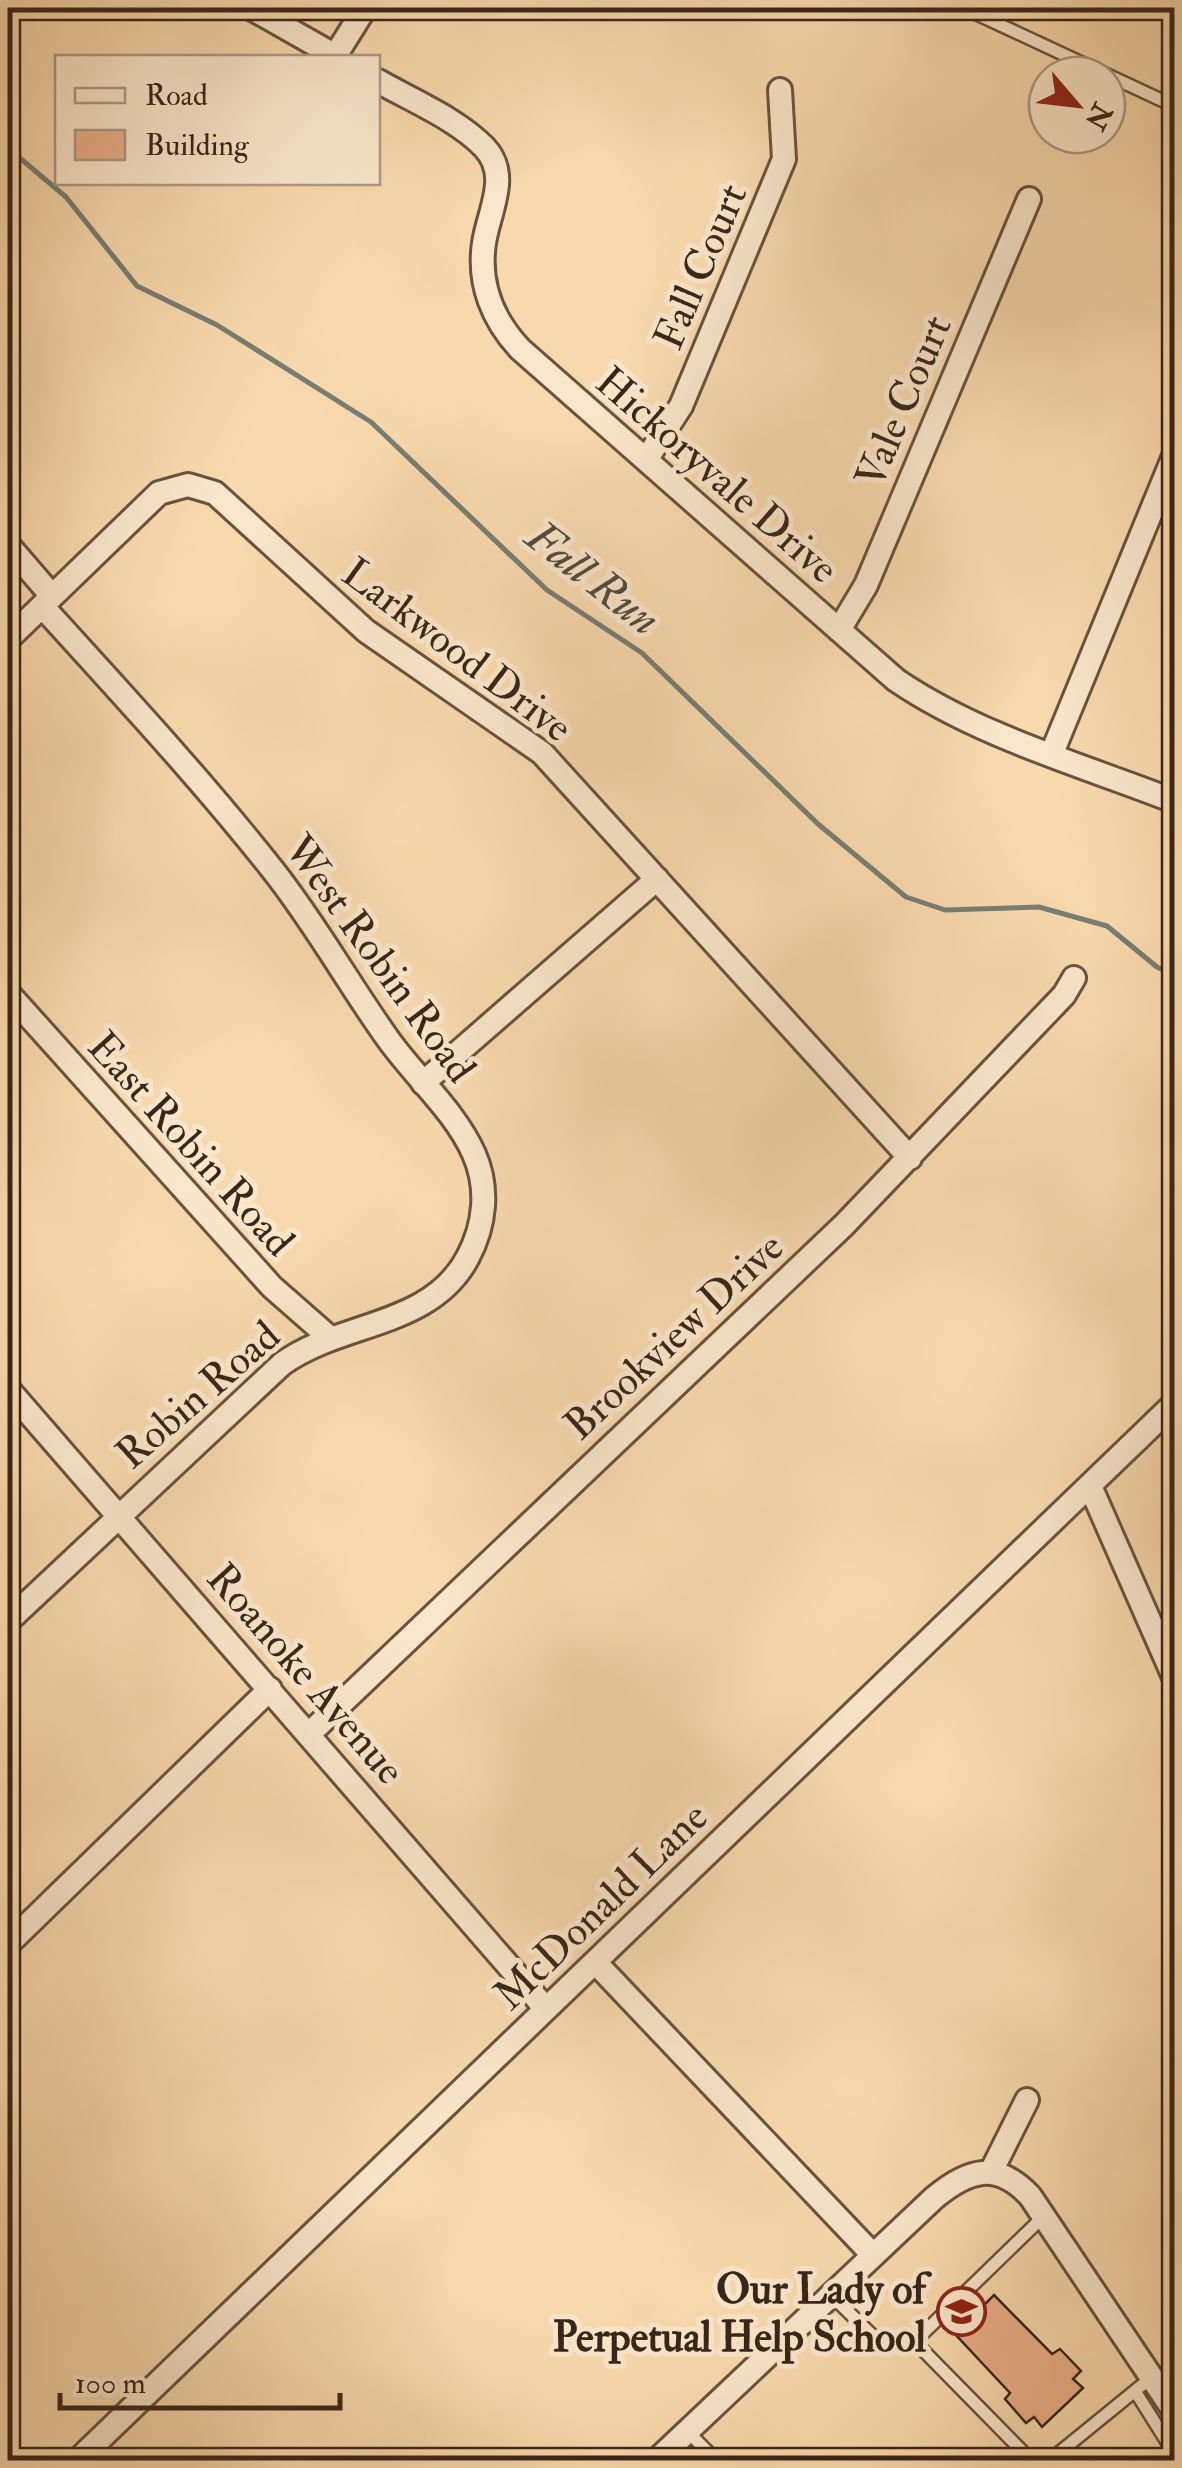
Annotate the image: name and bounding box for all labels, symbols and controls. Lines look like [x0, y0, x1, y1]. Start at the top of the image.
legend [55, 55, 380, 185]
north arrow [1027, 55, 1127, 155]
text: Road [145, 77, 208, 114]
text: N [1076, 96, 1120, 136]
text: Building [145, 127, 250, 164]
street label: Fall Court [643, 176, 759, 357]
street label: Vale Court [844, 308, 963, 496]
street label: Hickoryvale Drive [585, 356, 849, 595]
water label: Fall Run [513, 508, 671, 648]
street label: Larkwood Drive [331, 547, 582, 754]
street label: West Robin Road [272, 824, 487, 1093]
street label: East Robin Road [76, 1021, 305, 1268]
street label: Brookview Drive [554, 1222, 795, 1451]
street label: Robin Road [106, 1310, 291, 1481]
street label: Roanoke Avenue [195, 1553, 416, 1796]
street label: McDonald Lane [484, 1792, 719, 2021]
place label: Our Lady of Perpetual Help School [553, 2264, 932, 2364]
school or university icon: Our Lady of Perpetual Help School [935, 2286, 987, 2338]
scale bar [60, 2348, 340, 2410]
text: 100 m [75, 2365, 146, 2402]

